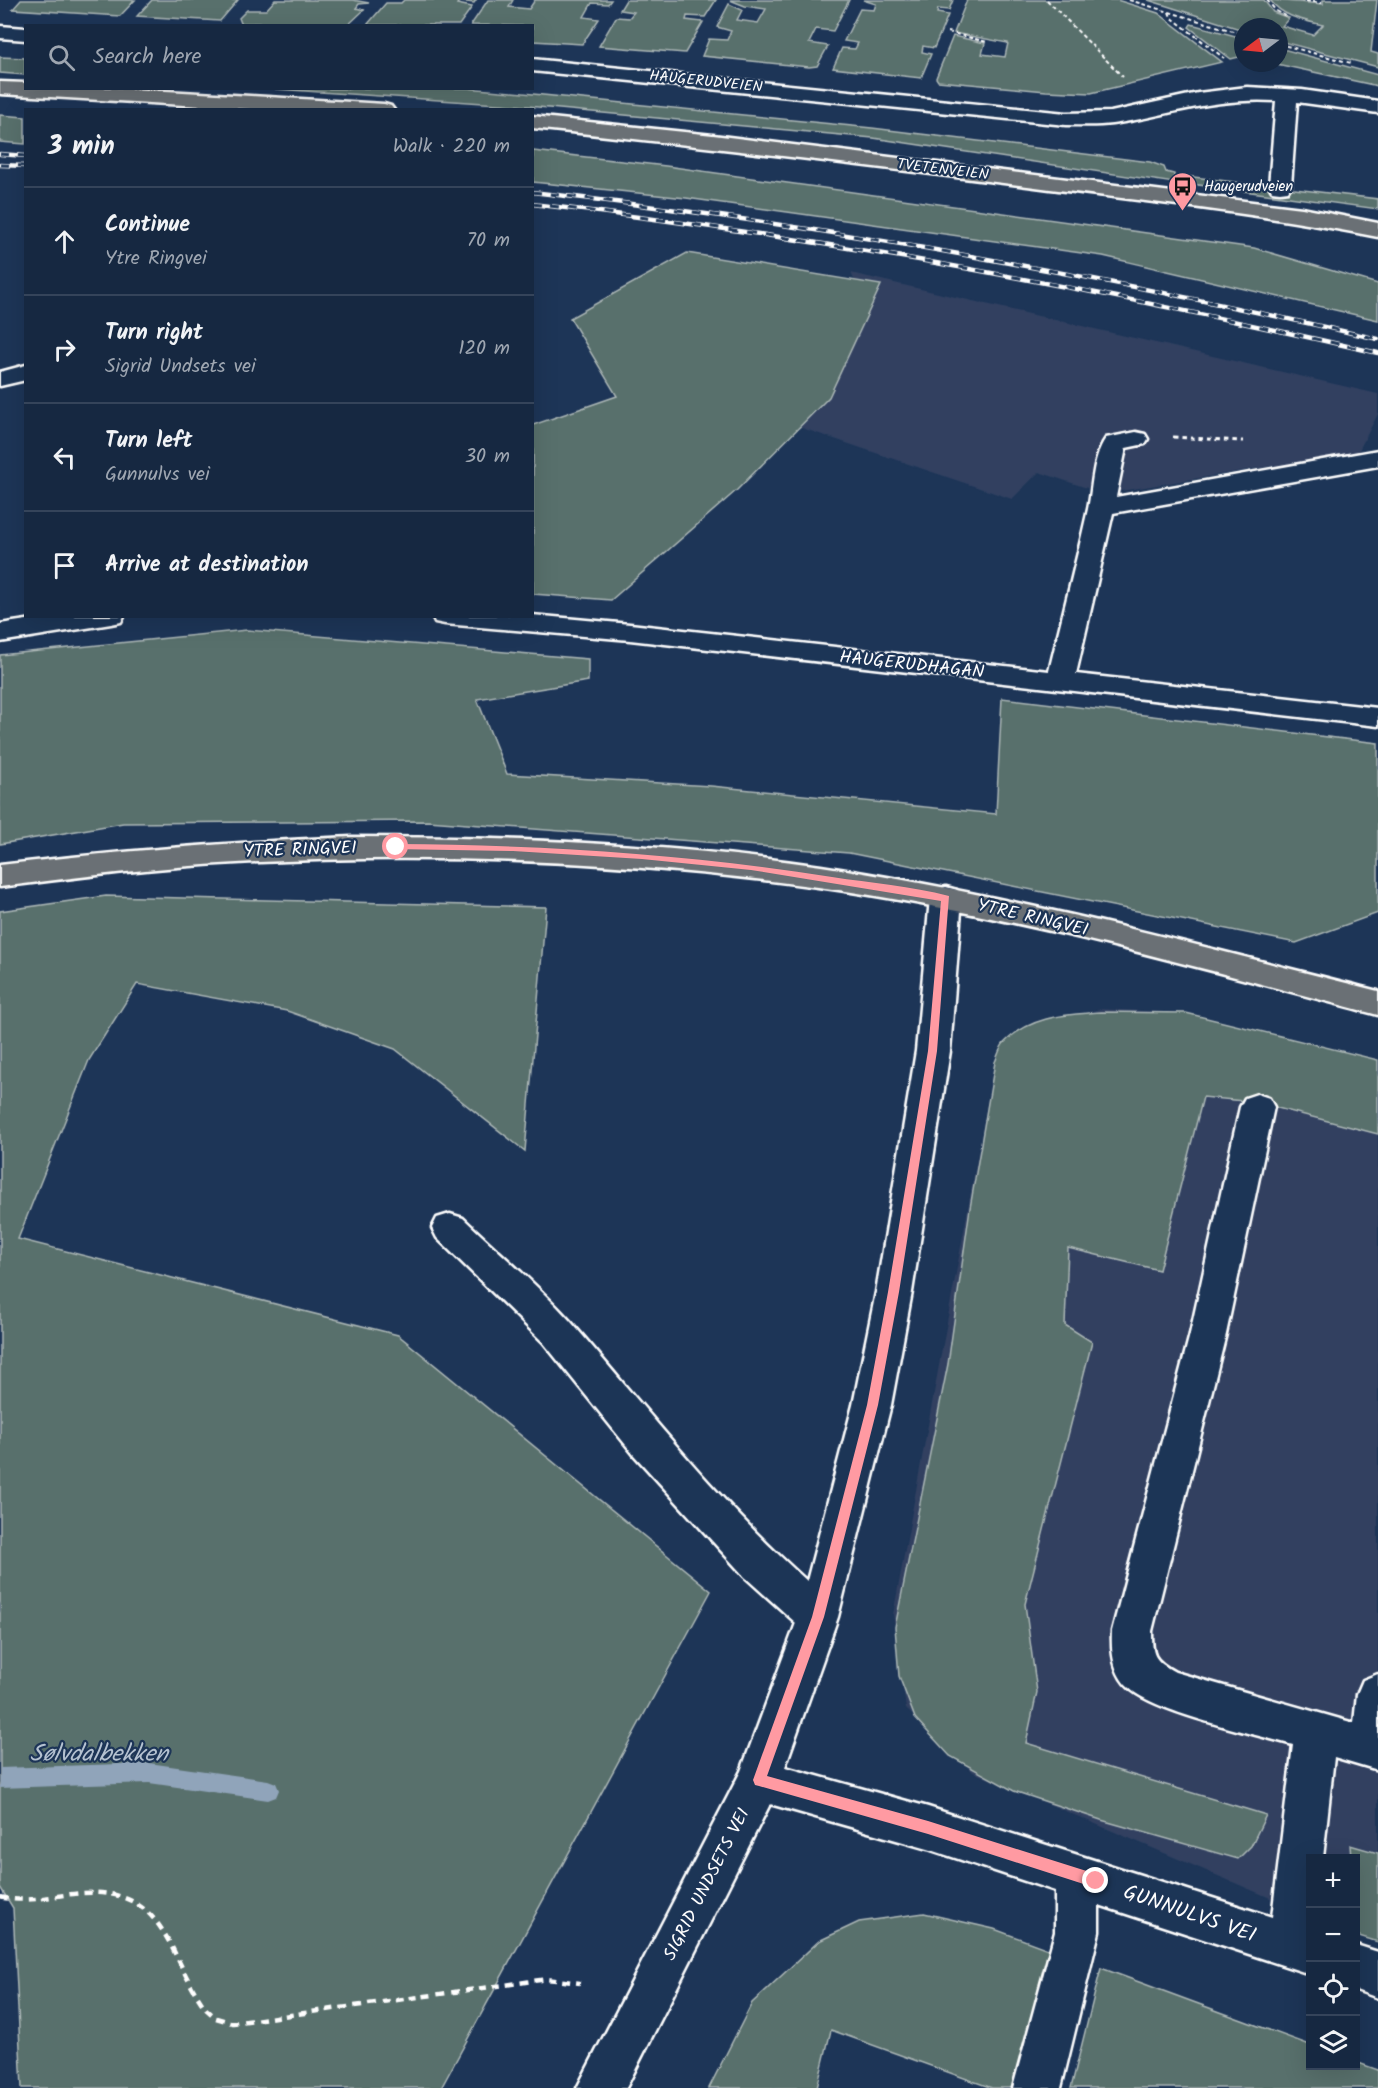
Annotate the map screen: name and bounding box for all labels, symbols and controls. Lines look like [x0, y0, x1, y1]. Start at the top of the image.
north arrow [1234, 18, 1288, 72]
search box [24, 24, 534, 90]
text: Search here [93, 40, 201, 75]
icon: search [45, 41, 78, 74]
street label: HAUGERUDVEIEN [648, 64, 764, 100]
text: 3 min [48, 126, 115, 168]
text: Walk · 220 m [393, 131, 510, 163]
street label: TVETENVEIEN [896, 152, 990, 188]
bus stop icon: Haugerudveien [1167, 170, 1199, 212]
place label: Haugerudveien [1204, 175, 1293, 199]
text: Continue [105, 208, 190, 243]
icon: ahead [48, 225, 81, 258]
text: 70 m [467, 225, 510, 257]
text: Ytre Ringvei [105, 243, 207, 275]
text: Turn right [105, 316, 203, 351]
icon: right [48, 333, 81, 366]
text: 120 m [458, 333, 510, 365]
text: Sigrid Undsets vei [105, 351, 256, 383]
text: Turn left [105, 424, 192, 459]
icon: left [48, 441, 81, 474]
text: 30 m [465, 441, 510, 473]
text: Gunnulvs vei [105, 459, 210, 491]
text: Arrive at destination [105, 548, 308, 583]
icon: arrive [48, 549, 81, 582]
street label: HAUGERUDHAGAN [838, 643, 986, 688]
route start [382, 833, 408, 859]
street label: YTRE RINGVEI [243, 834, 357, 867]
street label: YTRE RINGVEI [974, 892, 1091, 945]
water label: Sølvdalbekken [30, 1735, 170, 1774]
street label: SIGRID UNDSETS VEI [656, 1803, 758, 1966]
map controls [1306, 1854, 1360, 2070]
button: + [1306, 1854, 1360, 1908]
route end [1082, 1867, 1108, 1893]
street label: GUNNULVS VEI [1119, 1876, 1260, 1953]
button: − [1306, 1908, 1360, 1962]
button: locate [1306, 1962, 1360, 2016]
button: layers [1306, 2016, 1360, 2070]

